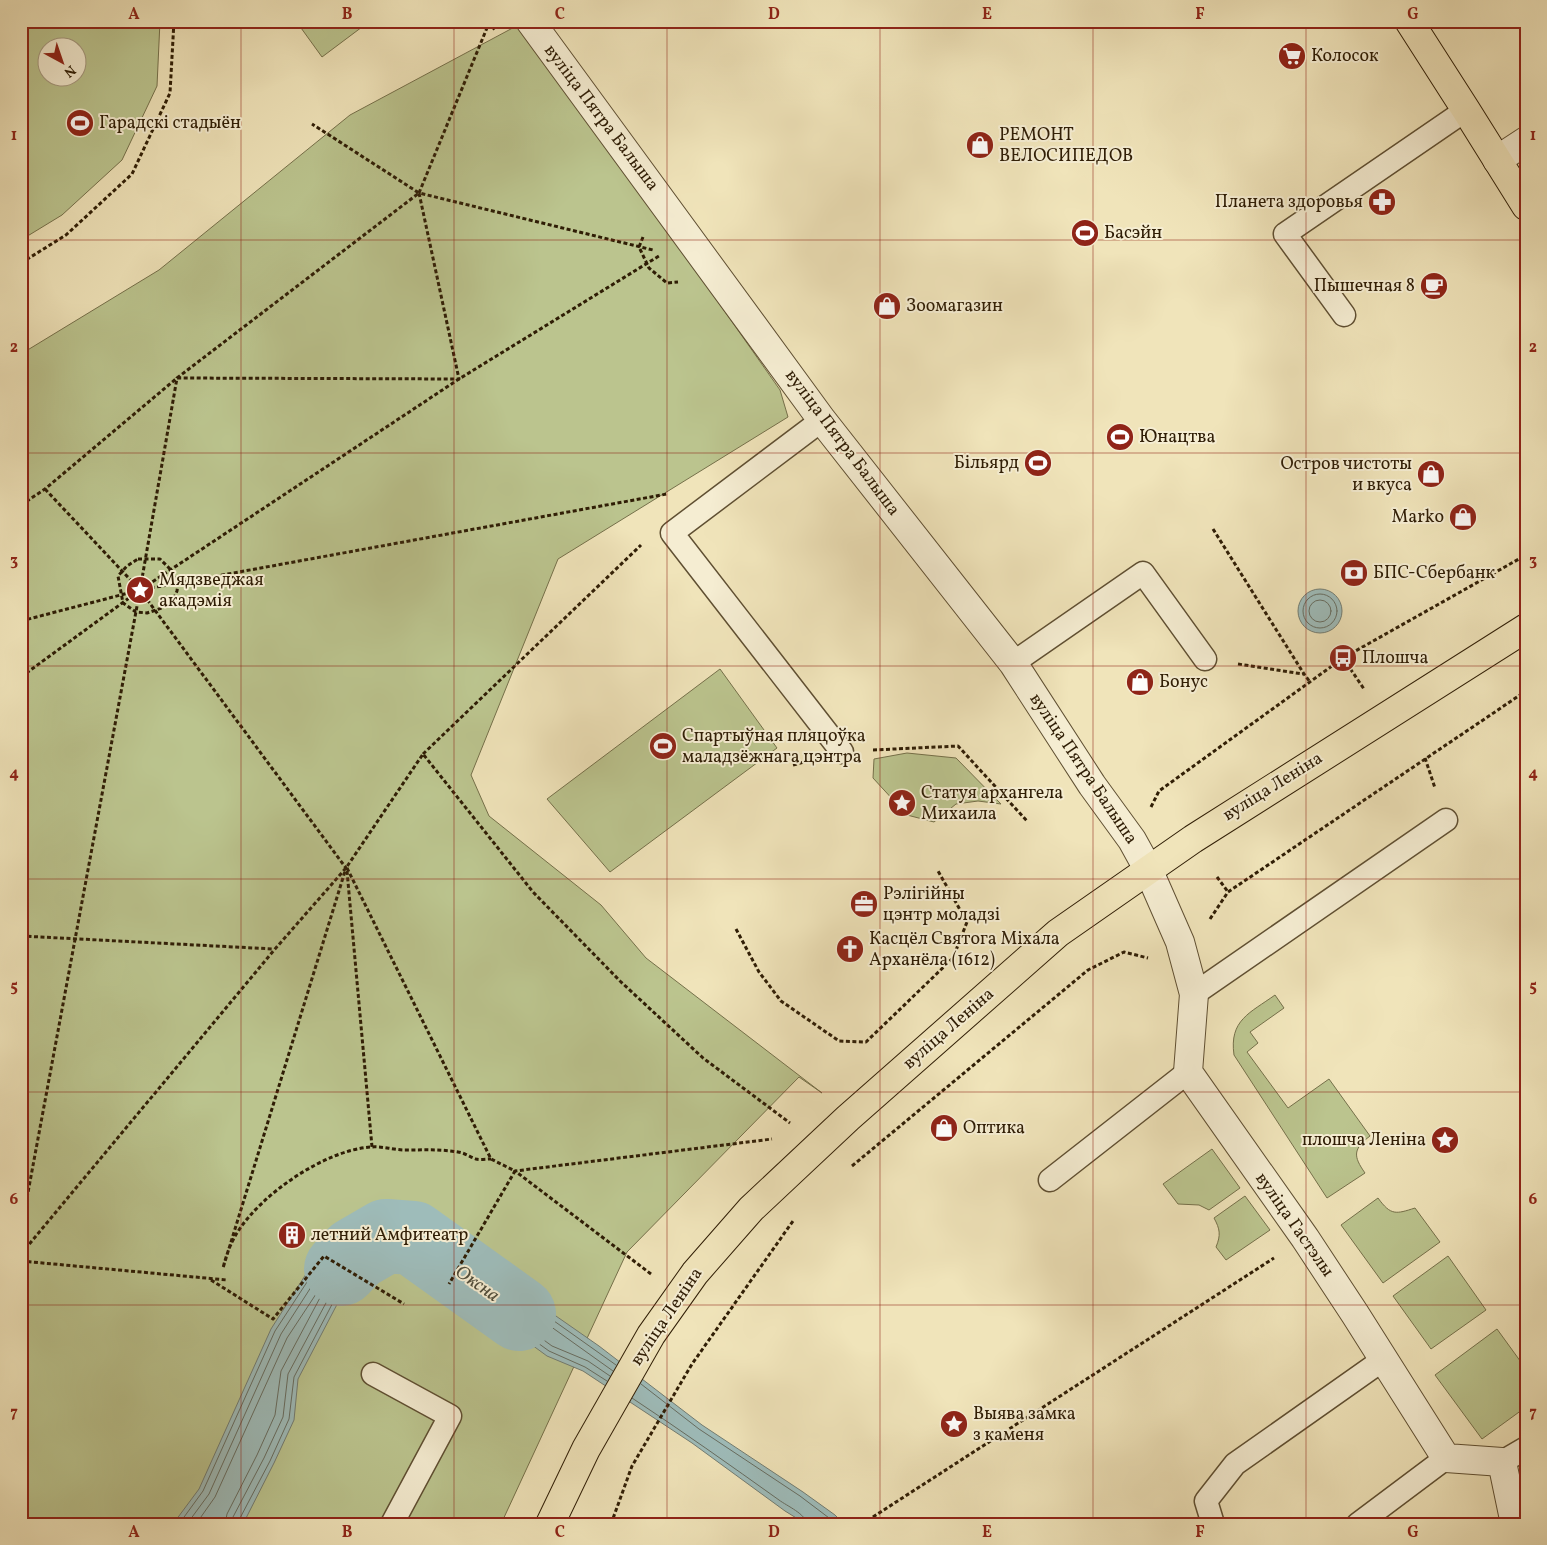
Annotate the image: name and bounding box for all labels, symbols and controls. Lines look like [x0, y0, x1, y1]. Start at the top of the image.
text: A [128, 4, 140, 26]
text: B [342, 4, 353, 26]
text: C [555, 4, 565, 26]
text: D [768, 4, 780, 26]
text: E [982, 4, 992, 26]
text: F [1195, 4, 1205, 26]
text: G [1407, 4, 1419, 26]
north arrow [38, 38, 88, 88]
street label: вуліца Пятра Балыша [538, 40, 664, 196]
supermarket icon: Колосок [1277, 41, 1307, 71]
place label: Колосок [1311, 44, 1379, 69]
text: N [59, 60, 79, 81]
sports icon: Гарадскі стадыён [65, 108, 95, 138]
place label: Гарадскі стадыён [99, 111, 241, 136]
place label: РЕМОНТ ВЕЛОСИПЕДОВ [999, 123, 1133, 169]
text: 1 [11, 125, 17, 147]
text: 1 [1530, 125, 1536, 147]
shop icon: РЕМОНТ ВЕЛОСИПЕДОВ [965, 130, 995, 160]
pharmacy icon: Планета здоровья [1367, 187, 1397, 217]
place label: Планета здоровья [1215, 190, 1363, 215]
sports icon: Басэйн [1070, 218, 1100, 248]
place label: Басэйн [1104, 221, 1162, 246]
cafe icon: Пышечная 8 [1419, 271, 1449, 301]
place label: Пышечная 8 [1314, 274, 1415, 299]
shop icon: Зоомагазин [872, 291, 902, 321]
place label: Зоомагазин [906, 294, 1003, 319]
text: 2 [10, 337, 18, 359]
text: 2 [1529, 337, 1537, 359]
street label: вуліца Пятра Балыша [779, 365, 905, 521]
sports icon: Юнацтва [1105, 422, 1135, 452]
place label: Юнацтва [1139, 425, 1215, 450]
sports icon: Більярд [1023, 448, 1053, 478]
place label: Більярд [954, 451, 1019, 476]
place label: Остров чистоты и вкуса [1280, 452, 1412, 498]
shop icon: Остров чистоты и вкуса [1416, 459, 1446, 489]
shop icon: Marko [1448, 502, 1478, 532]
place label: Marko [1392, 505, 1444, 530]
text: 3 [10, 550, 18, 572]
text: 3 [1529, 550, 1537, 572]
bank icon: БПС-Сбербанк [1339, 558, 1369, 588]
place label: БПС-Сбербанк [1373, 561, 1496, 586]
place label: Мядзведжая акадэмія [159, 568, 264, 614]
place icon: Мядзведжая акадэмія [125, 575, 155, 605]
bus stop icon: Плошча [1328, 643, 1358, 673]
place label: Плошча [1362, 646, 1428, 671]
shop icon: Бонус [1125, 667, 1155, 697]
place label: Бонус [1159, 670, 1208, 695]
street label: вуліца Пятра Балыша [1023, 688, 1143, 850]
place label: Спартыўная пляцоўка маладзёжнага цэнтра [682, 724, 866, 770]
sports icon: Спартыўная пляцоўка маладзёжнага цэнтра [648, 731, 678, 761]
street label: вуліца Леніна [1218, 746, 1328, 828]
text: 4 [9, 763, 19, 785]
text: 4 [1528, 763, 1538, 785]
place label: Статуя архангела Михаила [921, 781, 1063, 827]
place icon: Статуя архангела Михаила [887, 788, 917, 818]
place label: Рэлігійны цэнтр моладзі [883, 882, 1000, 928]
office icon: Рэлігійны цэнтр моладзі [849, 889, 879, 919]
place label: Касцёл Святога Міхала Арханёла (1612) [869, 927, 1060, 973]
church icon: Касцёл Святога Міхала Арханёла (1612) [835, 934, 865, 964]
text: 5 [10, 976, 18, 998]
text: 5 [1529, 976, 1537, 998]
street label: вуліца Леніна [898, 982, 1000, 1076]
shop icon: Оптика [929, 1113, 959, 1143]
place label: Оптика [963, 1116, 1025, 1141]
place icon: плошча Леніна [1430, 1125, 1460, 1155]
place label: плошча Леніна [1302, 1128, 1426, 1153]
street label: вуліца Гастэлы [1249, 1168, 1340, 1283]
text: 6 [10, 1189, 19, 1211]
text: 6 [1529, 1189, 1538, 1211]
building icon: летний Амфитеатр [277, 1220, 307, 1250]
place label: летний Амфитеатр [311, 1223, 468, 1248]
water label: Оксна [450, 1259, 504, 1309]
street label: вуліца Леніна [625, 1263, 709, 1371]
text: 7 [10, 1402, 18, 1424]
place label: Выява замка з каменя [973, 1402, 1076, 1448]
text: 7 [1529, 1402, 1537, 1424]
place icon: Выява замка з каменя [939, 1409, 969, 1439]
text: A [128, 1522, 140, 1544]
text: B [342, 1522, 353, 1544]
text: C [555, 1522, 565, 1544]
text: D [768, 1522, 780, 1544]
text: E [982, 1522, 992, 1544]
text: F [1195, 1522, 1205, 1544]
text: G [1407, 1522, 1419, 1544]

